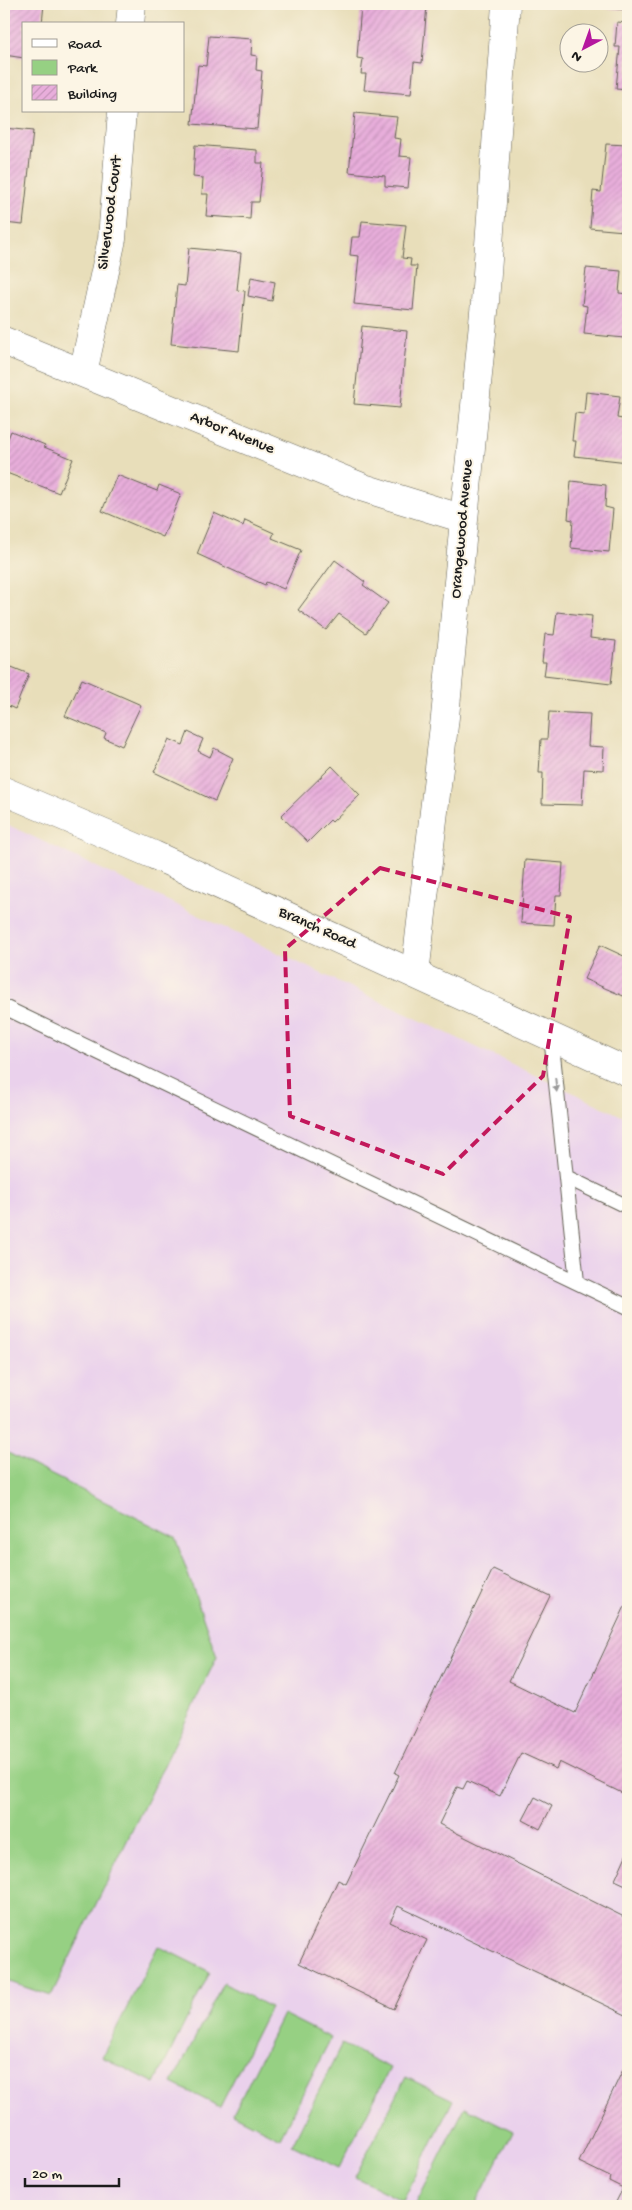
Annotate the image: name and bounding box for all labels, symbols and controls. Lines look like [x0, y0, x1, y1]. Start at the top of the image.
legend [22, 22, 185, 112]
north arrow [560, 22, 610, 72]
text: Road [68, 36, 102, 54]
text: N [568, 47, 586, 65]
text: Park [67, 60, 98, 78]
text: Building [67, 86, 117, 104]
street label: Silverwood Court [95, 154, 128, 271]
street label: Arbor Avenue [187, 408, 278, 460]
street label: Orangewood Avenue [447, 458, 479, 599]
street label: Branch Road [274, 903, 360, 955]
one-way arrow [552, 1077, 560, 1093]
scale bar [25, 2155, 119, 2187]
text: 20 m [32, 2166, 62, 2184]

